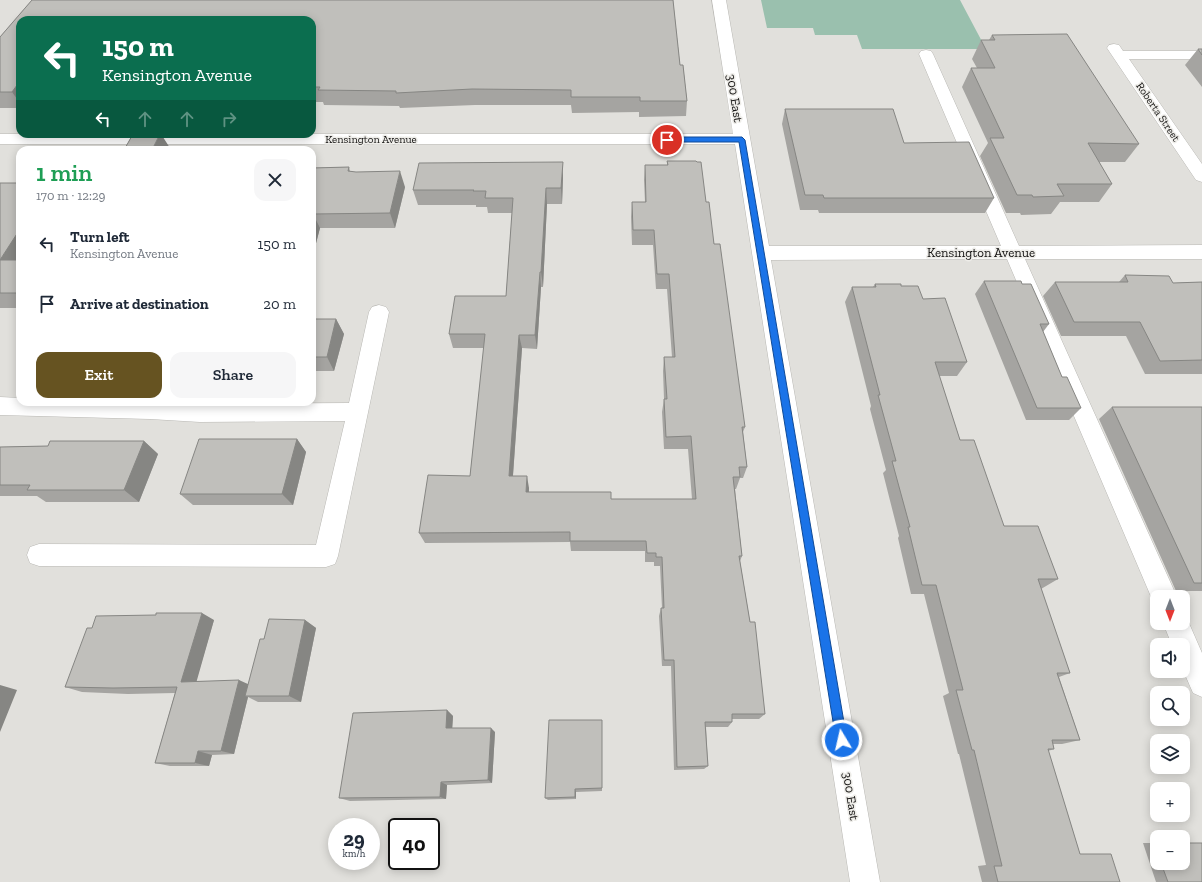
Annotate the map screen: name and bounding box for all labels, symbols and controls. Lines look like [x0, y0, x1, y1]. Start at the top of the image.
text: 150 m [102, 30, 174, 63]
icon: left [36, 32, 88, 84]
text: Kensington Avenue [102, 64, 252, 86]
street label: 300 East [724, 73, 746, 123]
street label: Roberta Street [1133, 80, 1183, 145]
icon: left [92, 108, 114, 130]
icon: ahead [134, 108, 156, 130]
icon: ahead [176, 108, 198, 130]
icon: right [218, 108, 240, 130]
pin [650, 123, 684, 157]
icon: arrive [656, 129, 678, 151]
street label: Kensington Avenue [325, 133, 417, 146]
text: 1 min [36, 158, 92, 187]
button: close [254, 159, 296, 201]
text: 170 m · 12:29 [36, 188, 106, 203]
text: Turn left [70, 228, 130, 246]
icon: left [36, 233, 58, 255]
text: 150 m [258, 235, 296, 253]
street label: Kensington Avenue [927, 245, 1035, 260]
text: Kensington Avenue [70, 246, 178, 261]
icon: arrive [36, 293, 58, 315]
text: Arrive at destination [70, 295, 209, 313]
text: 20 m [263, 295, 296, 313]
button: Exit [36, 352, 162, 398]
button: Share [170, 352, 296, 398]
north arrow [1150, 590, 1190, 630]
map controls [1150, 590, 1190, 870]
button: sound [1150, 638, 1190, 678]
button: search [1150, 686, 1190, 726]
position arrow [821, 719, 863, 761]
button: layers [1150, 734, 1190, 774]
street label: 300 East [840, 771, 862, 821]
button: + [1150, 782, 1190, 822]
speed limit sign: 40 [388, 818, 440, 870]
text: 29 [343, 827, 365, 851]
button: − [1150, 830, 1190, 870]
text: km/h [343, 848, 365, 860]

